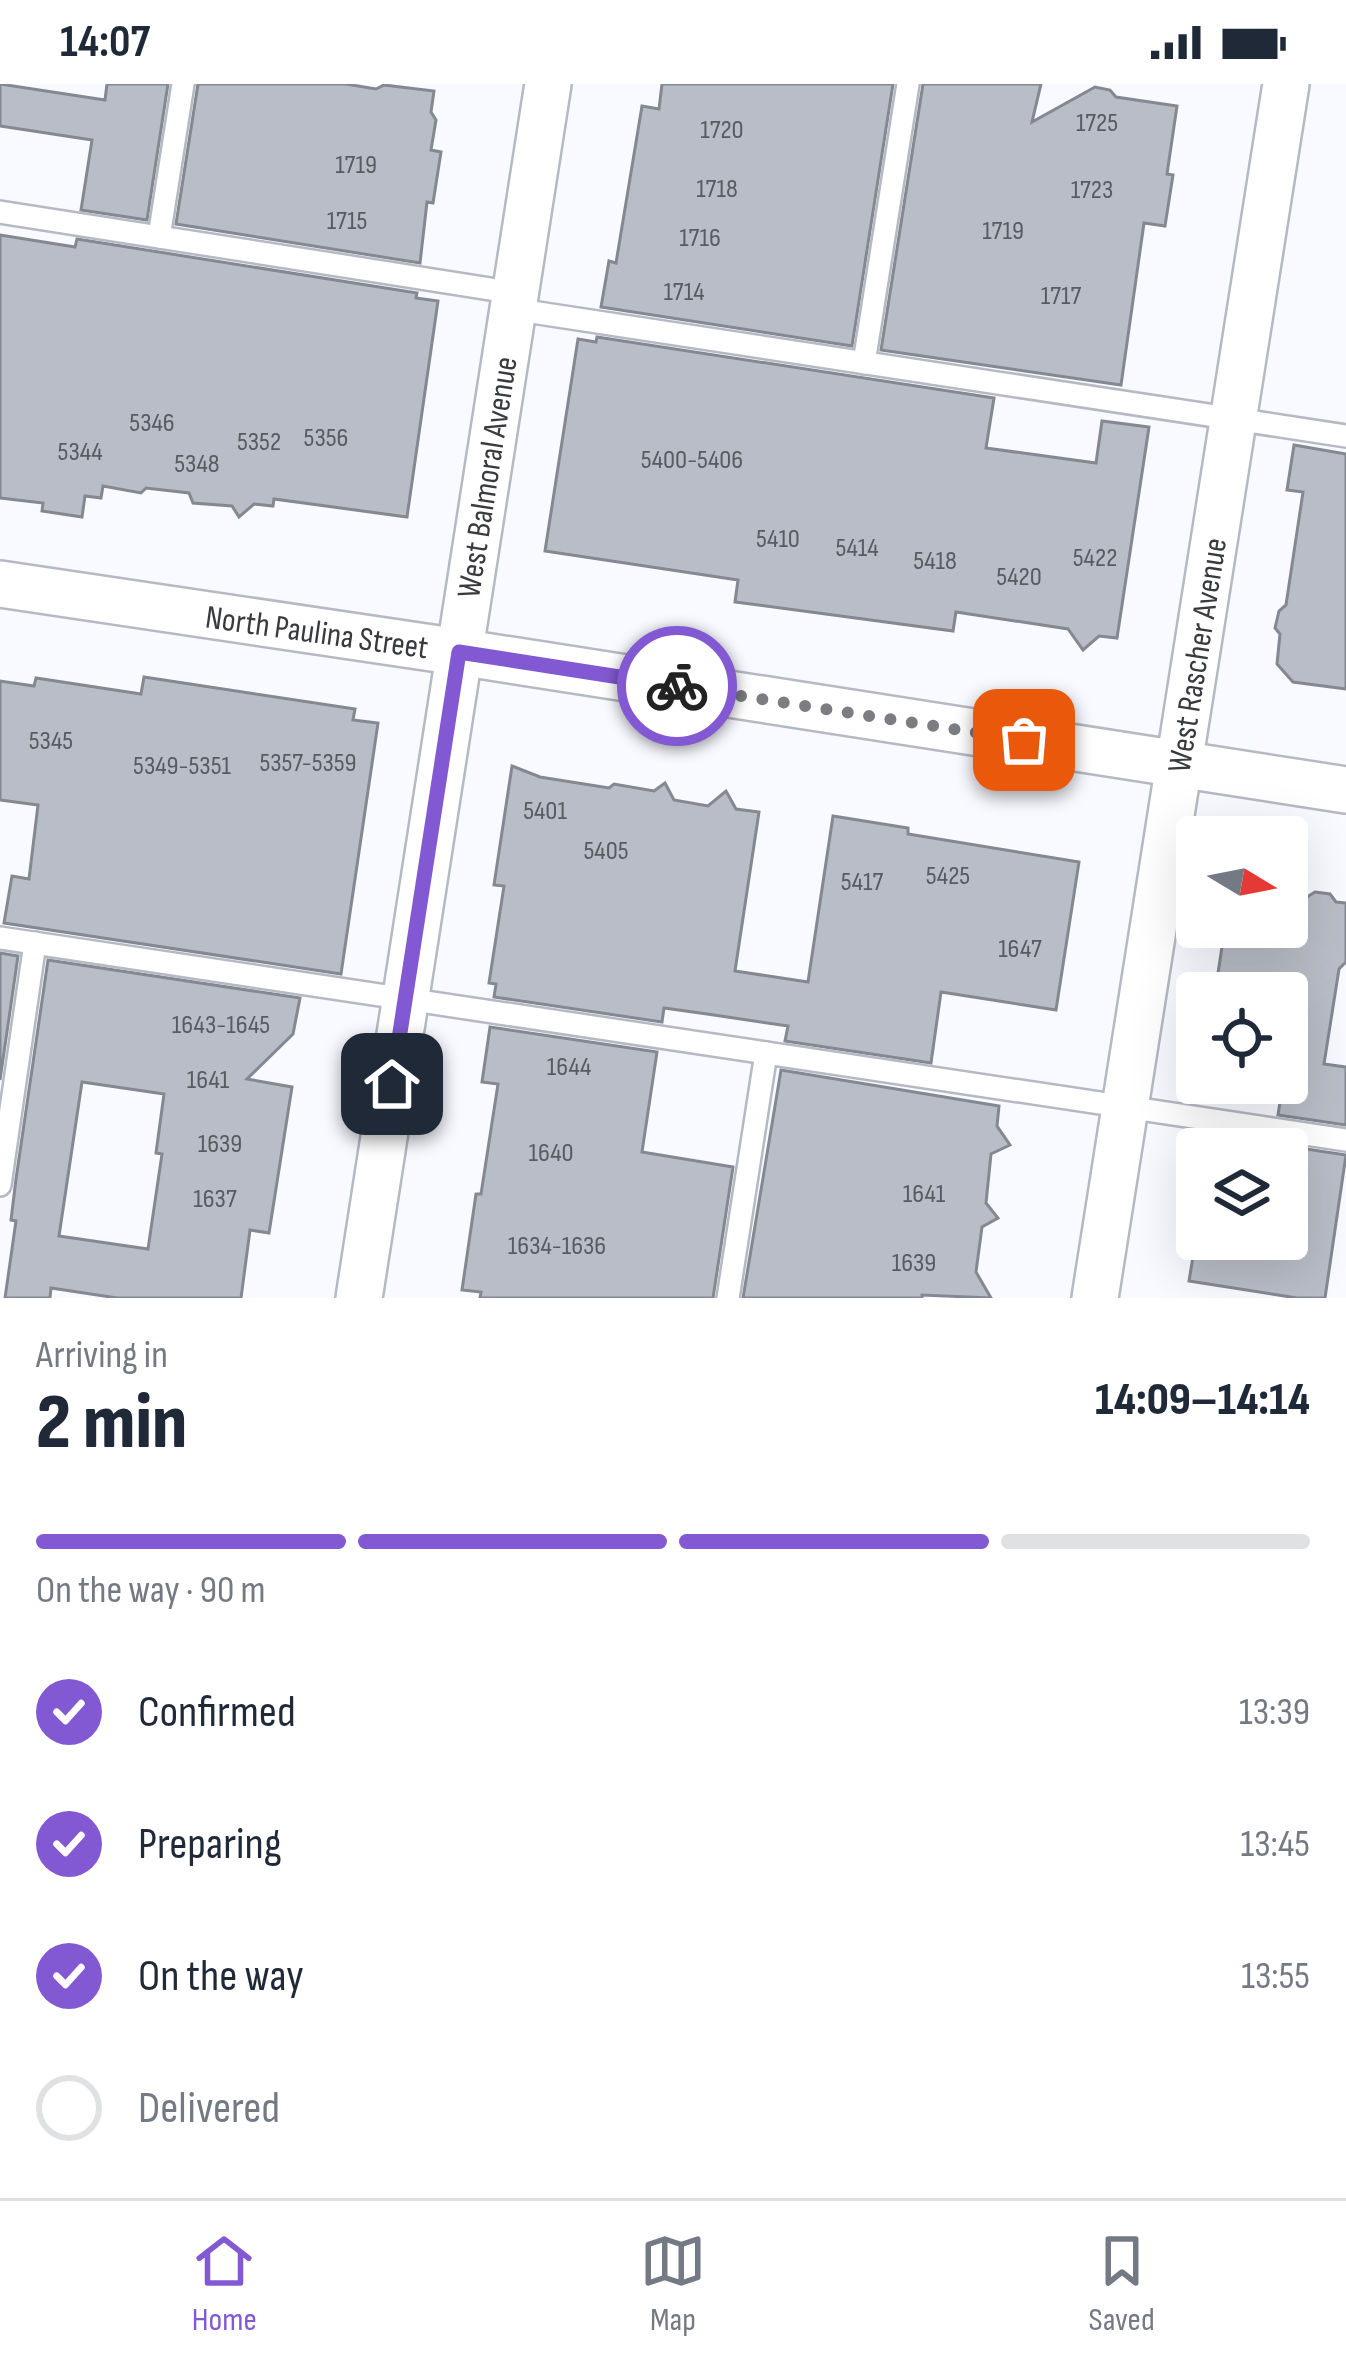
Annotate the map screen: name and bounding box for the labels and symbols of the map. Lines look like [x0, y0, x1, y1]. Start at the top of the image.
house number: 1725 [1076, 107, 1118, 139]
house number: 1720 [700, 114, 744, 146]
house number: 1719 [335, 149, 377, 181]
house number: 1718 [696, 173, 738, 205]
house number: 1723 [1071, 174, 1113, 206]
house number: 1715 [327, 205, 367, 237]
house number: 1719 [982, 215, 1024, 247]
house number: 1716 [679, 222, 721, 254]
house number: 1714 [663, 276, 705, 308]
house number: 1717 [1041, 280, 1081, 312]
street label: West Balmoral Avenue [449, 354, 527, 601]
house number: 5346 [129, 407, 175, 439]
house number: 5356 [304, 422, 348, 454]
house number: 5352 [237, 426, 281, 458]
house number: 5344 [58, 436, 102, 468]
house number: 5400-5406 [641, 444, 743, 476]
house number: 5348 [174, 448, 220, 480]
house number: 5410 [756, 523, 800, 555]
house number: 5414 [835, 532, 879, 564]
street label: West Rascher Avenue [1160, 535, 1236, 775]
house number: 5422 [1073, 542, 1117, 574]
house number: 5418 [913, 545, 957, 577]
house number: 5420 [996, 561, 1042, 593]
street label: North Paulina Street [203, 598, 431, 668]
courier [617, 626, 737, 746]
pin [973, 689, 1075, 791]
house number: 5345 [29, 725, 73, 757]
house number: 5357-5359 [259, 747, 357, 779]
house number: 5349-5351 [133, 750, 231, 782]
house number: 5401 [523, 795, 567, 827]
north arrow [1176, 816, 1308, 948]
house number: 5405 [583, 835, 629, 867]
house number: 5425 [926, 860, 970, 892]
house number: 5417 [841, 866, 883, 898]
house number: 1647 [998, 933, 1042, 965]
house number: 1643-1645 [172, 1009, 270, 1041]
pin [341, 1033, 443, 1135]
house number: 1644 [547, 1051, 591, 1083]
house number: 1641 [187, 1064, 230, 1096]
house number: 1639 [198, 1128, 242, 1160]
house number: 1640 [528, 1137, 574, 1169]
house number: 1641 [903, 1178, 946, 1210]
house number: 1637 [193, 1183, 237, 1215]
house number: 1634-1636 [508, 1230, 606, 1262]
house number: 1639 [892, 1247, 936, 1279]

